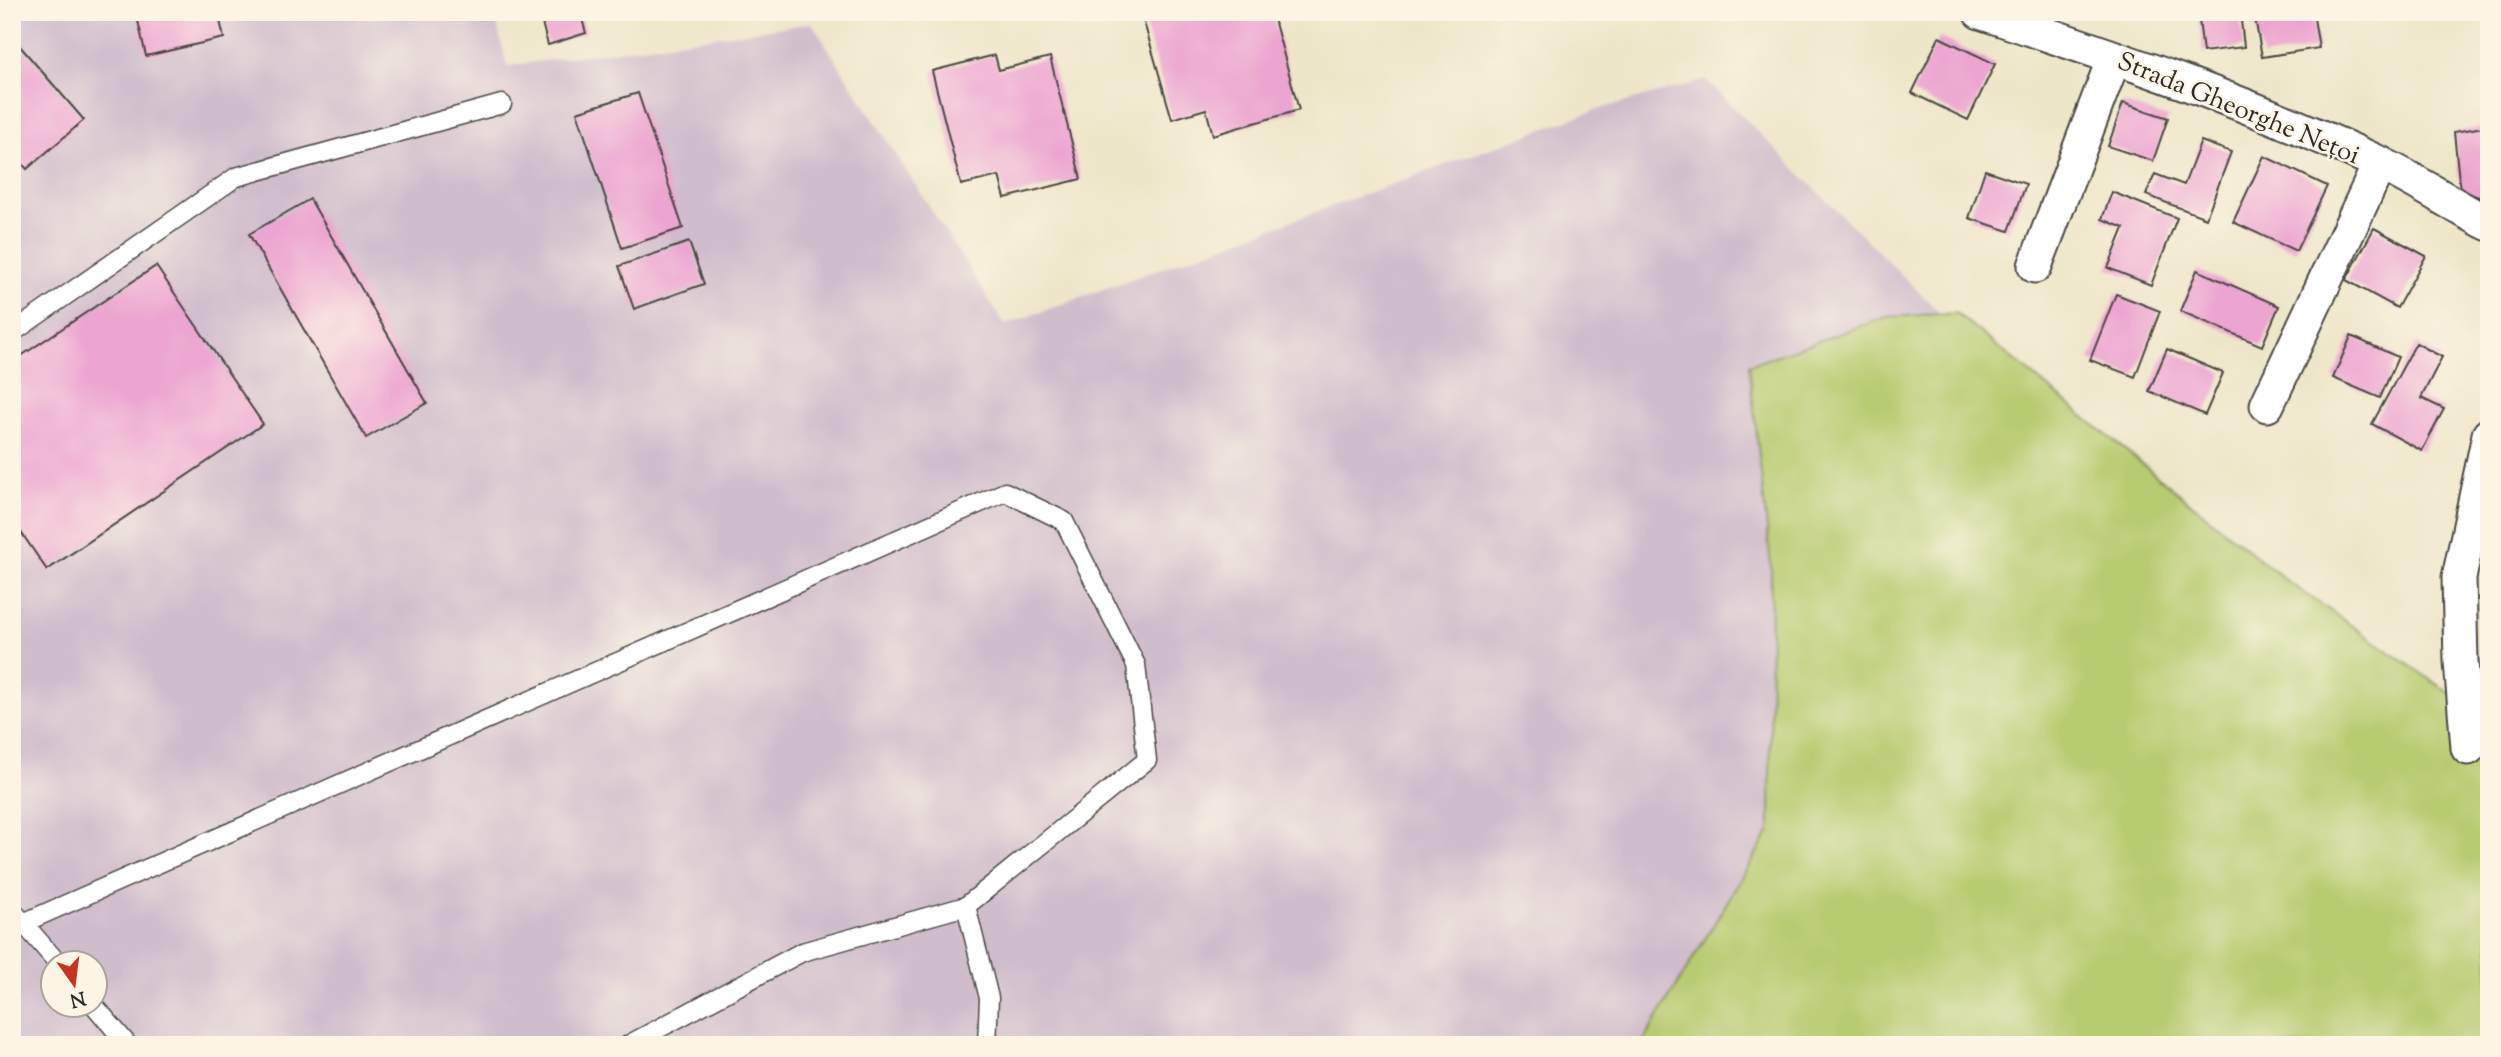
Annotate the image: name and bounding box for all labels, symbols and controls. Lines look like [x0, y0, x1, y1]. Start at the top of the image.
street label: Strada Gheorghe Nețoi [2111, 44, 2365, 175]
north arrow [38, 948, 108, 1018]
text: N [67, 983, 88, 1013]

